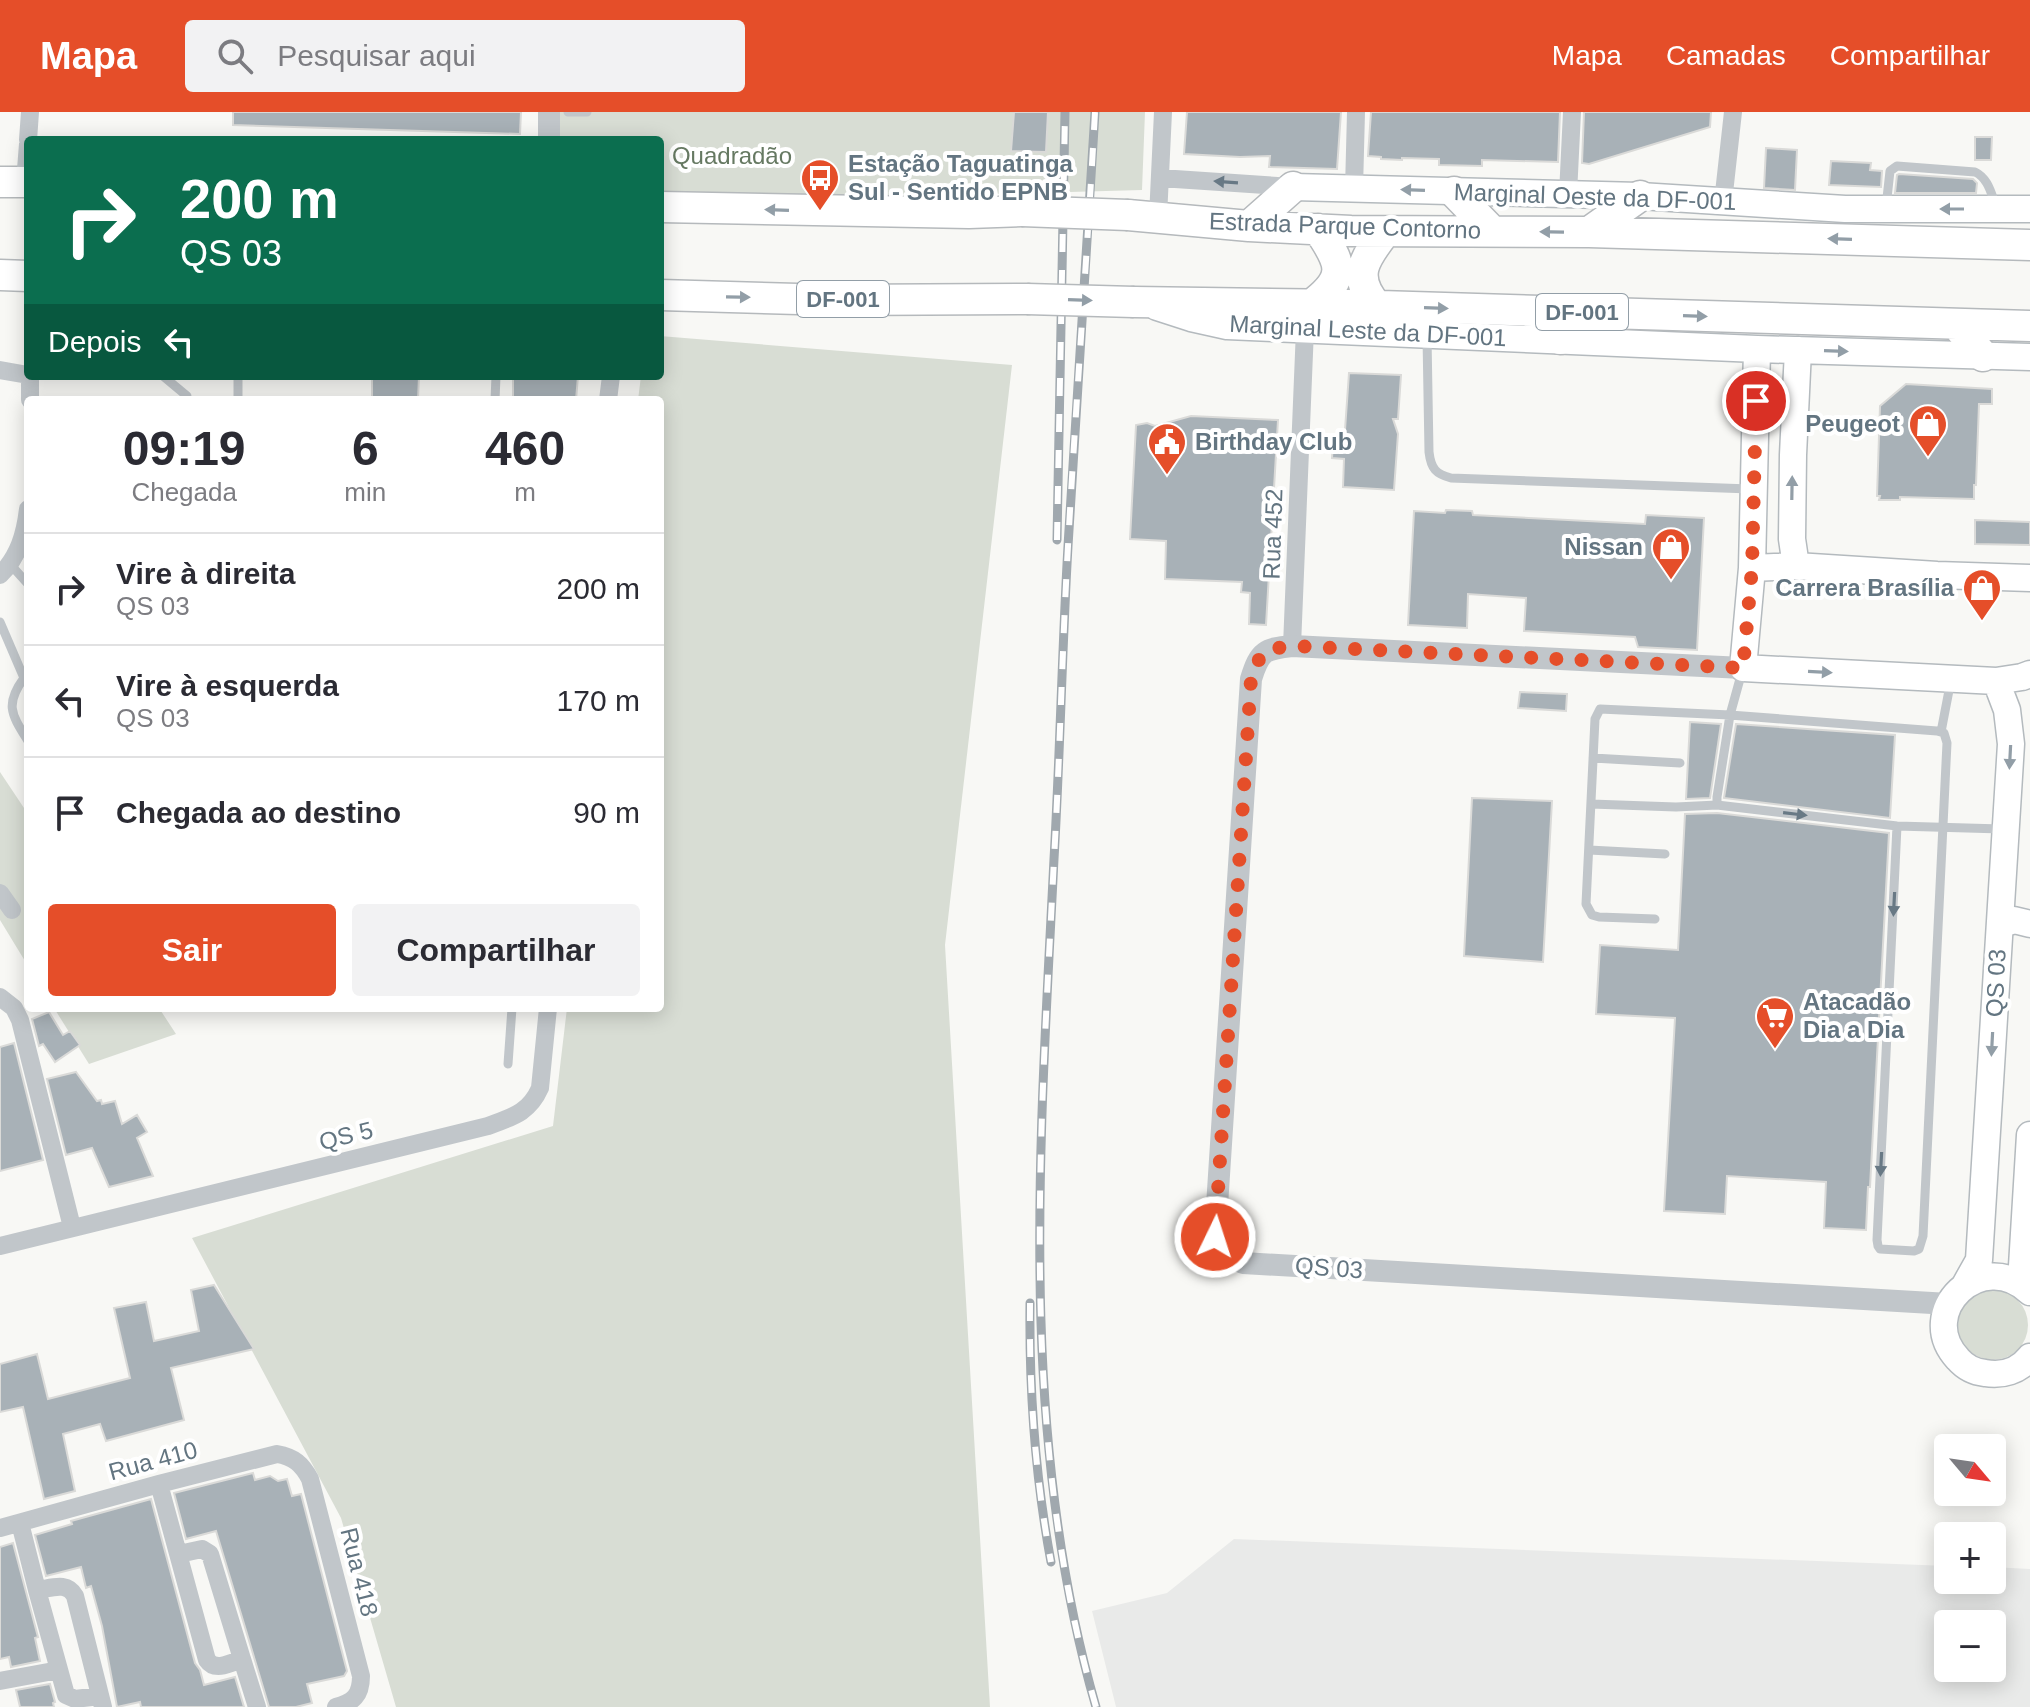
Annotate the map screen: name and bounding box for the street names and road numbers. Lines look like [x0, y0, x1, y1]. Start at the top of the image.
street label: Marginal Oeste da DF-001 [1453, 178, 1737, 215]
street label: Estrada Parque Contorno [1209, 207, 1481, 244]
road number: DF-001 [797, 281, 889, 317]
road number: DF-001 [1536, 294, 1628, 330]
street label: Marginal Leste da DF-001 [1229, 310, 1507, 351]
street label: Rua 452 [1257, 488, 1288, 580]
street label: QS 03 [1980, 948, 2011, 1018]
street label: QS 5 [316, 1116, 376, 1155]
street label: QS 03 [1294, 1252, 1364, 1283]
street label: Rua 410 [106, 1436, 200, 1485]
street label: Rua 418 [335, 1525, 384, 1619]

